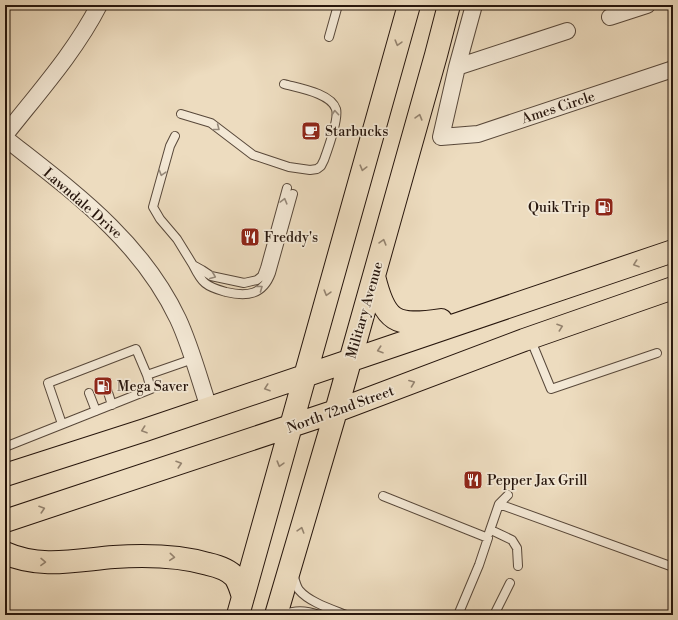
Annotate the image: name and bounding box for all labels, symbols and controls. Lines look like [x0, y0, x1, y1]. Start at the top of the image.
one-way arrow [394, 39, 403, 46]
street label: Ames Circle [518, 88, 597, 129]
one-way arrow [330, 110, 339, 116]
one-way arrow [414, 113, 423, 120]
cafe icon: Starbucks [300, 120, 322, 142]
one-way arrow [213, 123, 220, 130]
place label: Starbucks [325, 123, 388, 141]
street label: Lawndale Drive [39, 164, 126, 243]
one-way arrow [359, 164, 367, 171]
one-way arrow [158, 169, 167, 176]
fuel station icon: Quik Trip [593, 196, 615, 218]
one-way arrow [279, 197, 288, 204]
place label: Quik Trip [528, 199, 590, 217]
restaurant icon: Freddy's [239, 226, 261, 248]
place label: Freddy's [264, 229, 318, 247]
one-way arrow [378, 238, 387, 245]
one-way arrow [633, 259, 640, 268]
street label: Military Avenue [342, 260, 387, 361]
one-way arrow [209, 271, 217, 279]
one-way arrow [256, 286, 263, 293]
one-way arrow [323, 289, 332, 296]
one-way arrow [556, 324, 563, 332]
one-way arrow [377, 345, 384, 354]
fuel station icon: Mega Saver [92, 375, 114, 397]
place label: Mega Saver [117, 378, 189, 396]
one-way arrow [408, 379, 415, 387]
street label: North 72nd Street [284, 382, 397, 438]
one-way arrow [264, 383, 271, 392]
one-way arrow [141, 425, 148, 434]
one-way arrow [175, 460, 182, 469]
one-way arrow [276, 460, 285, 467]
restaurant icon: Pepper Jax Grill [462, 469, 484, 491]
place label: Pepper Jax Grill [487, 472, 587, 490]
one-way arrow [39, 505, 46, 514]
one-way arrow [296, 527, 305, 534]
one-way arrow [169, 553, 175, 562]
one-way arrow [40, 558, 46, 566]

